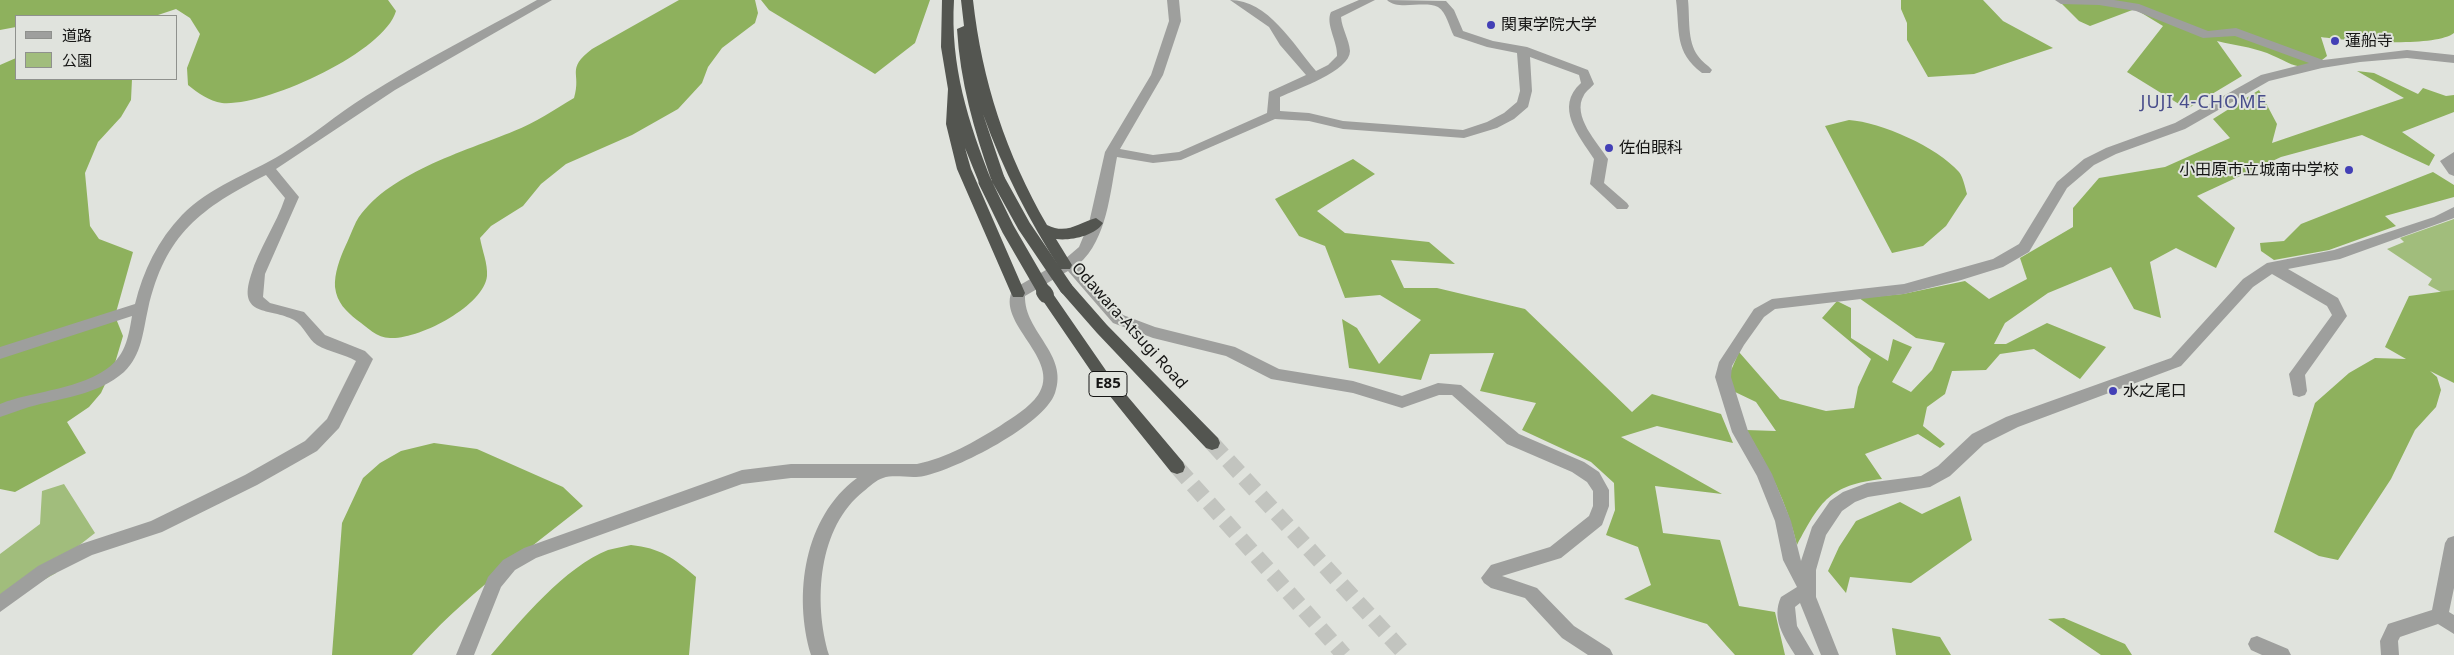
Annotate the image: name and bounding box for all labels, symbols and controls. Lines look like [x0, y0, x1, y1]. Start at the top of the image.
legend [15, 15, 178, 80]
place label: 関東学院大学 [1501, 15, 1597, 35]
marker: 関東学院大学 [1485, 19, 1497, 31]
text: 道路 [62, 25, 92, 45]
place label: 蓮船寺 [2345, 31, 2393, 51]
marker: 蓮船寺 [2329, 35, 2341, 47]
text: 公園 [62, 50, 92, 70]
district label: JUJI 4-CHOME [2139, 92, 2269, 114]
place label: 佐伯眼科 [1619, 138, 1683, 158]
marker: 佐伯眼科 [1603, 142, 1615, 154]
place label: 小田原市立城南中学校 [2179, 160, 2339, 180]
marker: 小田原市立城南中学校 [2343, 164, 2355, 176]
street label: Odawara-Atsugi Road [1067, 259, 1191, 393]
road number: E85 [1089, 372, 1127, 396]
place label: 水之尾口 [2123, 381, 2187, 401]
marker: 水之尾口 [2107, 385, 2119, 397]

